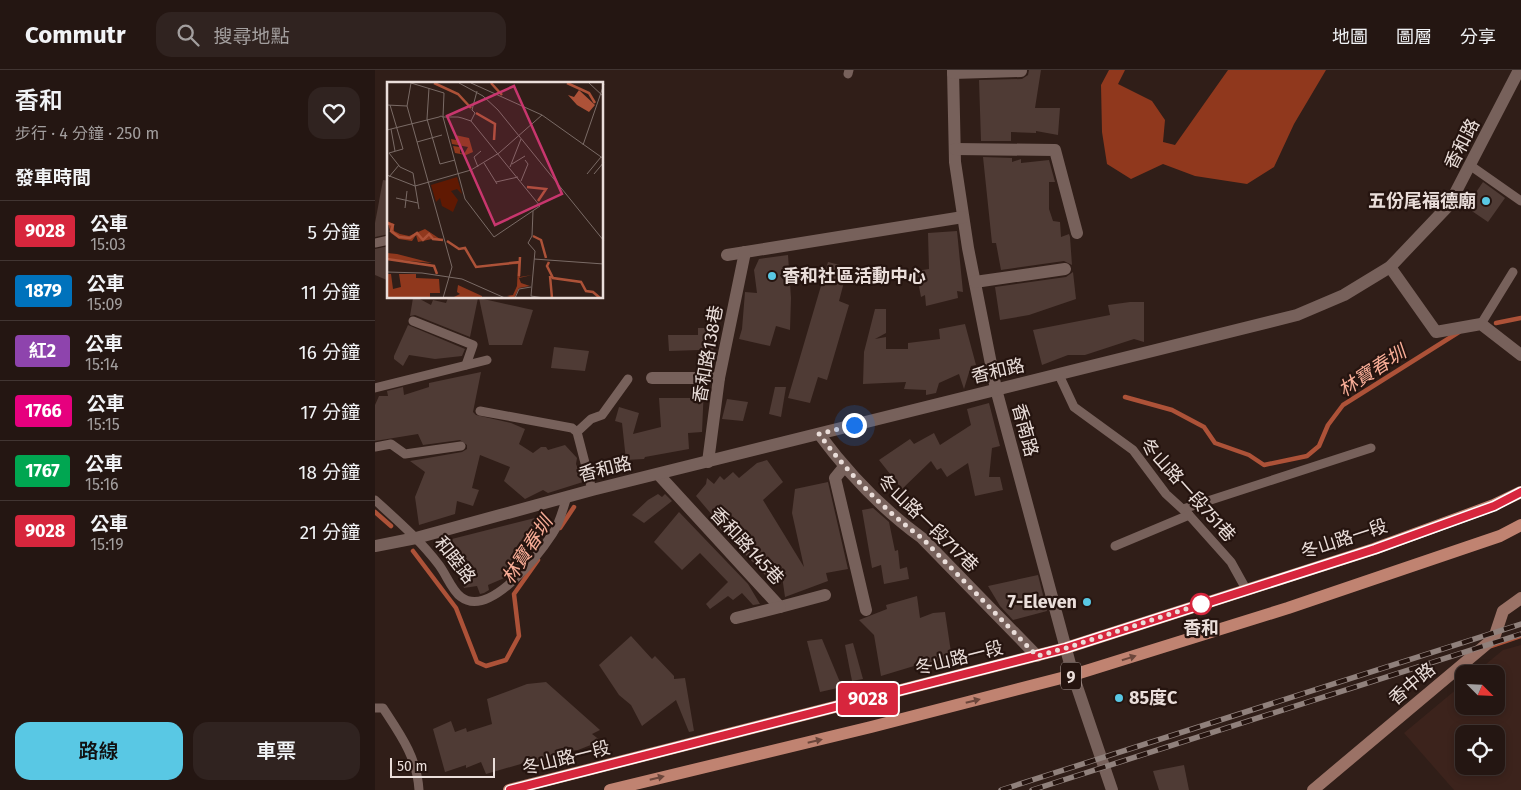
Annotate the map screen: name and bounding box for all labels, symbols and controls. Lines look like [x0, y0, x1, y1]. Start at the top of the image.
search box [156, 12, 506, 57]
text: Commutr [25, 21, 126, 49]
icon: search [174, 21, 202, 49]
text: 搜尋地點 [214, 25, 290, 48]
text: 地圖 [1332, 26, 1368, 48]
text: 圖層 [1396, 26, 1432, 48]
text: 分享 [1460, 26, 1496, 48]
inset map [387, 82, 604, 299]
text: 香和 [15, 87, 63, 115]
button: heart [308, 87, 360, 139]
street label: 香和路 [1440, 115, 1484, 173]
text: 步行 · 4 分鐘 · 250 m [15, 124, 159, 143]
text: 發車時間 [15, 166, 91, 189]
place label: 五份尾福德廟 [1368, 190, 1476, 212]
marker: 五份尾福德廟 [1480, 195, 1492, 207]
text: 公車 [90, 212, 128, 235]
text: 9028 [25, 220, 65, 242]
text: 5 分鐘 [307, 221, 360, 244]
text: 15:03 [90, 235, 126, 254]
place label: 香和社區活動中心 [782, 265, 926, 287]
marker: 香和社區活動中心 [766, 270, 778, 282]
text: 公車 [87, 272, 125, 295]
text: 1879 [25, 280, 62, 302]
text: 11 分鐘 [301, 281, 360, 304]
text: 15:09 [87, 295, 123, 314]
street label: 香和路138巷 [689, 303, 727, 405]
text: 公車 [85, 332, 123, 355]
water label: 林寶春圳 [1334, 339, 1413, 401]
text: 紅2 [29, 340, 56, 362]
text: 16 分鐘 [299, 341, 360, 364]
street label: 香和路 [969, 354, 1027, 388]
text: 15:14 [85, 355, 119, 374]
text: 公車 [87, 392, 125, 415]
text: 1766 [25, 400, 62, 422]
text: 17 分鐘 [300, 401, 360, 424]
street label: 香南路 [1007, 401, 1043, 459]
your location [842, 413, 867, 438]
text: 15:15 [87, 415, 120, 434]
street label: 冬山路一段751巷 [1136, 434, 1240, 546]
text: 公車 [85, 452, 123, 475]
street label: 香和路 [576, 452, 634, 486]
text: 1767 [25, 460, 60, 482]
text: 18 分鐘 [298, 461, 360, 484]
street label: 冬山路一段717巷 [873, 469, 983, 577]
text: 15:16 [85, 475, 119, 494]
street label: 香和路145巷 [705, 503, 789, 589]
water label: 林寶春圳 [497, 509, 559, 588]
text: 公車 [90, 512, 128, 535]
street label: 冬山路一段 [1298, 515, 1390, 563]
text: 9028 [25, 520, 65, 542]
text: 21 分鐘 [300, 521, 360, 544]
street label: 和睦路 [430, 532, 480, 588]
text: 15:19 [90, 535, 124, 554]
place label: 7-Eleven [1007, 591, 1077, 613]
marker: 香和 [1190, 593, 1212, 615]
marker: 7-Eleven [1081, 596, 1093, 608]
place label: 香和 [1183, 617, 1219, 639]
street label: 冬山路一段 [913, 636, 1005, 680]
one-way arrow [1122, 653, 1137, 661]
street label: 香中路 [1384, 658, 1440, 710]
road number: 9 [1061, 662, 1081, 690]
north arrow [1455, 665, 1505, 715]
map controls [1455, 665, 1505, 775]
line badge: 9028 [833, 683, 903, 715]
place label: 85度C [1129, 687, 1178, 709]
text: 9028 [848, 688, 888, 710]
marker: 85度C [1113, 692, 1125, 704]
one-way arrow [965, 697, 980, 705]
button: 路線 [15, 722, 183, 780]
button: 車票 [193, 722, 360, 780]
button: locate [1455, 725, 1505, 775]
street label: 冬山路一段 [520, 736, 612, 780]
one-way arrow [808, 737, 823, 745]
scale bar [390, 755, 495, 778]
text: 50 m [397, 758, 428, 775]
one-way arrow [650, 774, 665, 782]

